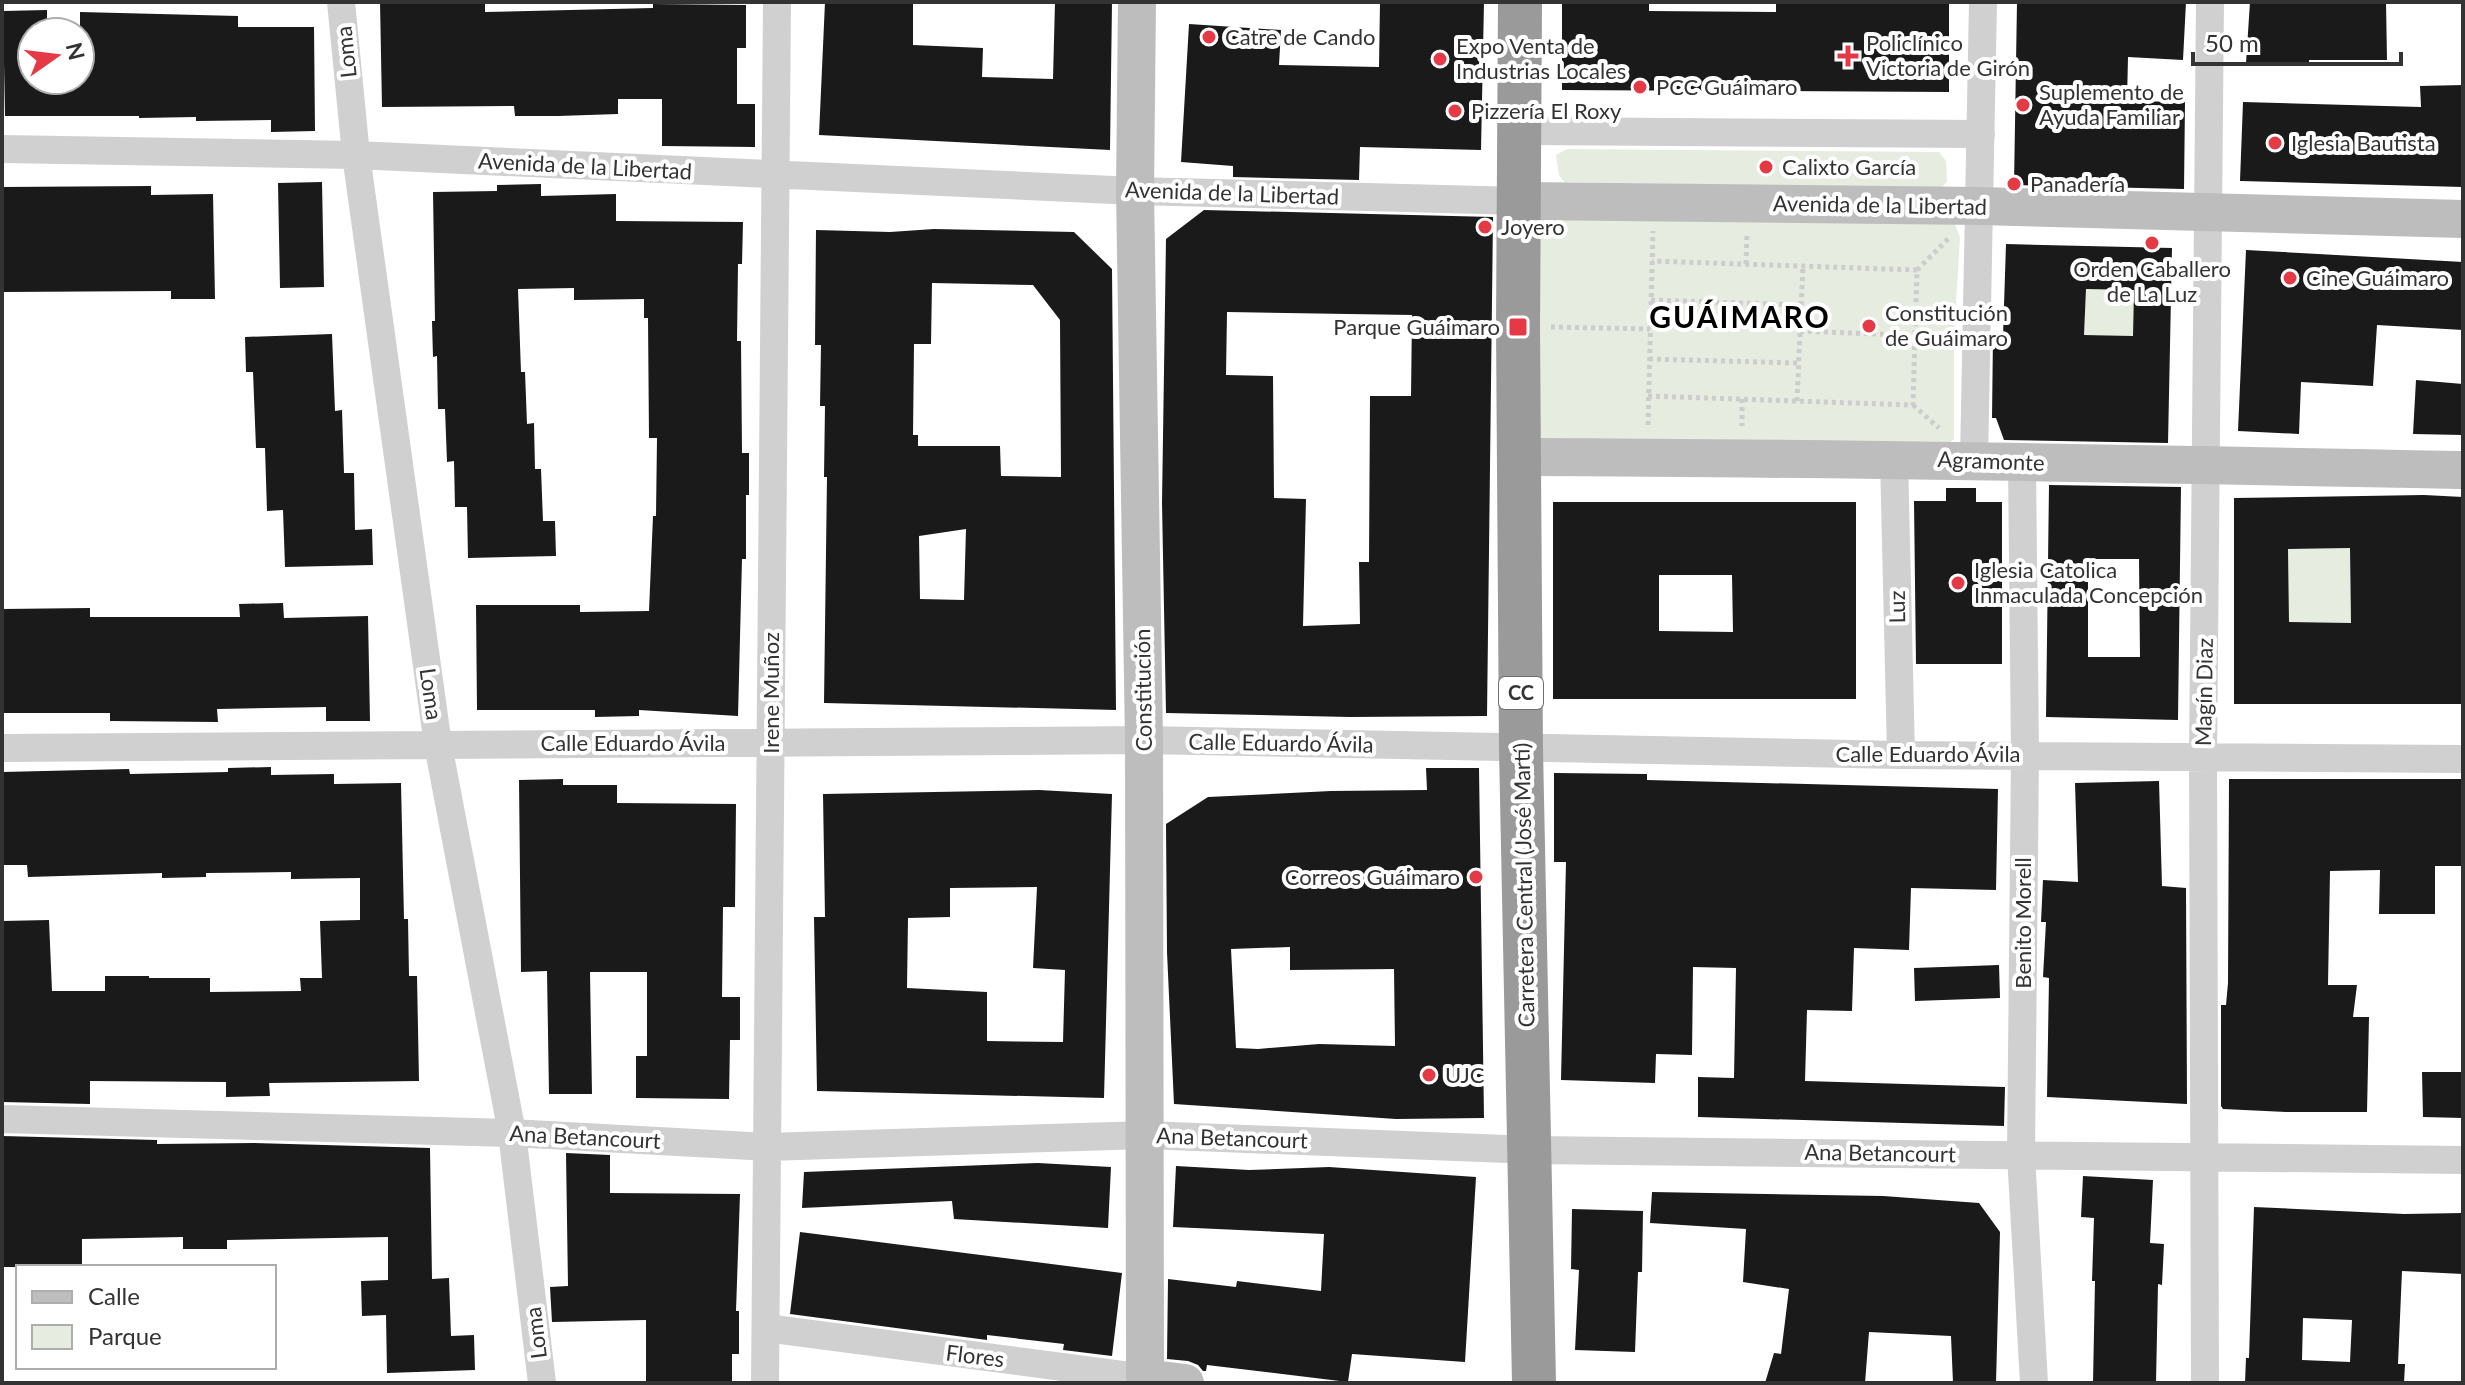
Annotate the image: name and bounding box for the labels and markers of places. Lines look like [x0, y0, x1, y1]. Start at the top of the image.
place label: Catre de Cando [1225, 23, 1375, 50]
marker: Catre de Cando [1200, 28, 1218, 46]
place label: Policlínico Victoria de Girón [1866, 29, 2030, 81]
place label: Expo Venta de Industrias Locales [1456, 32, 1626, 84]
marker: Policlínico Victoria de Girón [1837, 45, 1859, 67]
marker: Expo Venta de Industrias Locales [1431, 50, 1449, 68]
place label: PCC Guáimaro [1656, 73, 1797, 100]
marker: PCC Guáimaro [1631, 78, 1649, 96]
place label: Suplemento de Ayuda Familiar [2039, 78, 2184, 130]
marker: Suplemento de Ayuda Familiar [2014, 96, 2032, 114]
place label: Pizzería El Roxy [1471, 97, 1622, 124]
marker: Pizzería El Roxy [1446, 102, 1464, 120]
place label: Iglesia Bautista [2291, 129, 2436, 156]
marker: Iglesia Bautista [2266, 134, 2284, 152]
place label: Calixto García [1782, 153, 1916, 180]
marker: Calixto García [1757, 158, 1775, 176]
place label: Panadería [2030, 170, 2125, 197]
marker: Panadería [2005, 175, 2023, 193]
place label: Joyero [1501, 213, 1565, 240]
marker: Joyero [1476, 218, 1494, 236]
marker: Orden Caballero de La Luz [2143, 234, 2161, 252]
place label: Orden Caballero de La Luz [2073, 255, 2231, 307]
place label: Cine Guáimaro [2306, 264, 2449, 291]
marker: Cine Guáimaro [2281, 269, 2299, 287]
place label: Constitución de Guáimaro [1885, 299, 2008, 351]
place label: Parque Guáimaro [1333, 313, 1500, 340]
marker: Parque Guáimaro [1507, 316, 1529, 338]
marker: Constitución de Guáimaro [1860, 317, 1878, 335]
place label: Iglesia Catolica Inmaculada Concepción [1974, 556, 2203, 608]
marker: Iglesia Catolica Inmaculada Concepción [1949, 574, 1967, 592]
place label: Correos Guáimaro [1285, 863, 1460, 890]
marker: Correos Guáimaro [1467, 868, 1485, 886]
place label: UJC [1445, 1061, 1485, 1088]
marker: UJC [1420, 1066, 1438, 1084]

